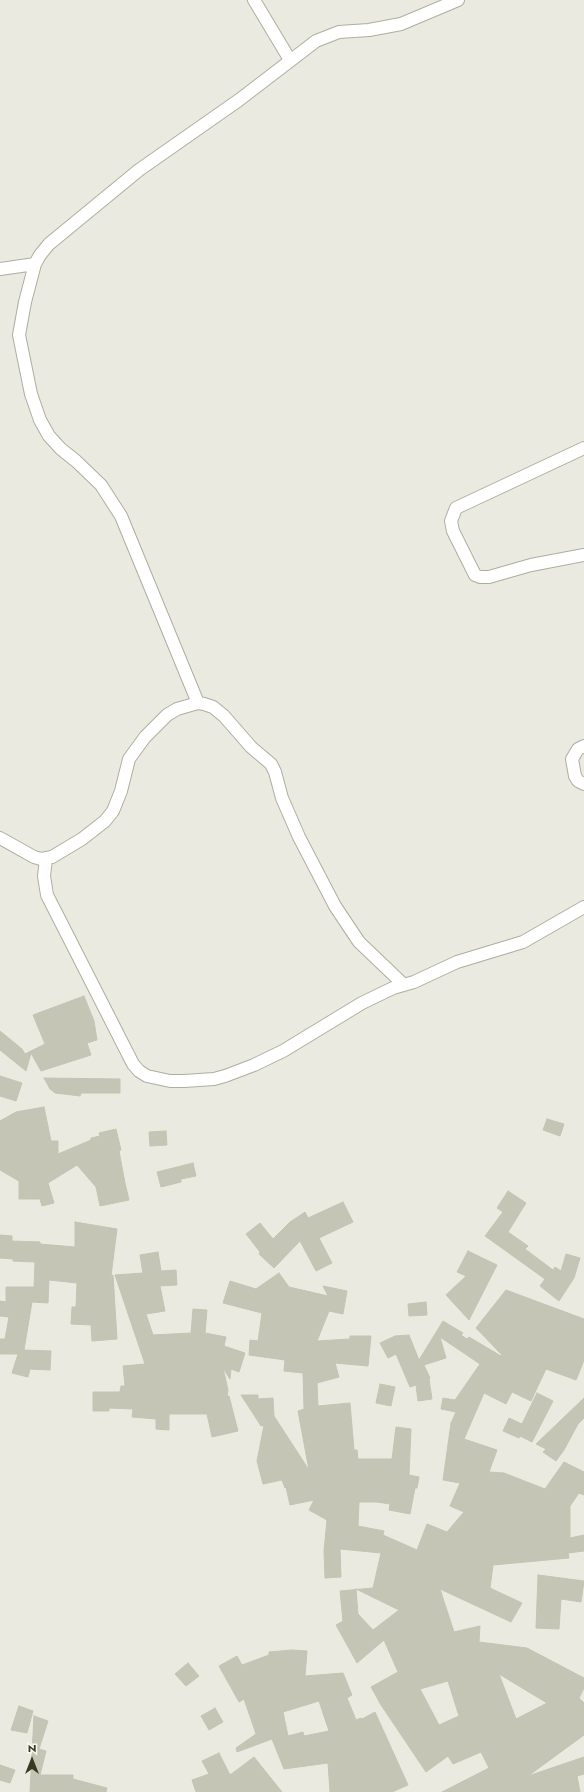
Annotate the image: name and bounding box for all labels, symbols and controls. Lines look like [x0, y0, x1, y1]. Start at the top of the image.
north arrow [12, 1740, 52, 1780]
text: N [28, 1740, 36, 1756]

